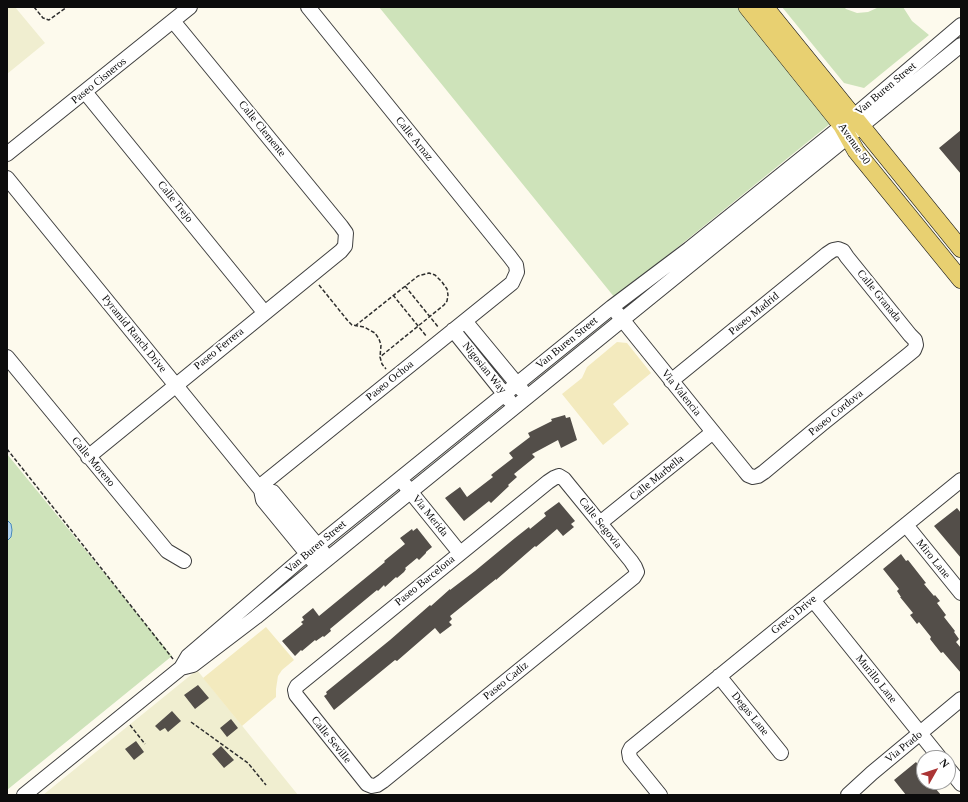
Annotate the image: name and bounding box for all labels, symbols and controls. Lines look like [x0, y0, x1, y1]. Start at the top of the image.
street label: Paseo Cisneros [69, 55, 129, 107]
street label: Van Buren Street [853, 60, 919, 118]
street label: Calle Clemente [235, 98, 289, 160]
street label: Calle Arnaz [392, 114, 436, 164]
street label: Avenue 50 [835, 121, 873, 167]
street label: Calle Trejo [154, 179, 196, 225]
street label: Calle Granada [854, 267, 904, 325]
street label: Paseo Madrid [726, 290, 782, 338]
street label: Pyramid Ranch Drive [99, 293, 169, 375]
street label: Van Buren Street [534, 314, 600, 372]
street label: Paseo Ferrera [191, 325, 247, 373]
street label: Nigosian Way [459, 340, 509, 396]
street label: Paseo Ochoa [364, 358, 416, 404]
street label: Via Valencia [658, 367, 704, 419]
street label: Paseo Cordova [806, 387, 866, 439]
street label: Calle Moreno [68, 434, 118, 490]
street label: Calle Marbella [627, 452, 687, 504]
street label: Via Merida [409, 493, 451, 539]
street label: Calle Segovia [576, 495, 624, 551]
street label: Van Buren Street [283, 518, 349, 576]
street label: Miro Lane [913, 537, 953, 581]
street label: Paseo Barcelona [392, 553, 458, 609]
street label: Greco Drive [769, 593, 819, 637]
street label: Murillo Lane [853, 652, 899, 706]
street label: Paseo Cadiz [481, 659, 531, 703]
street label: Degas Lane [728, 690, 772, 738]
street label: Calle Seville [308, 714, 354, 766]
street label: Via Prado [883, 728, 925, 766]
north arrow [916, 750, 956, 790]
text: N [937, 756, 952, 770]

